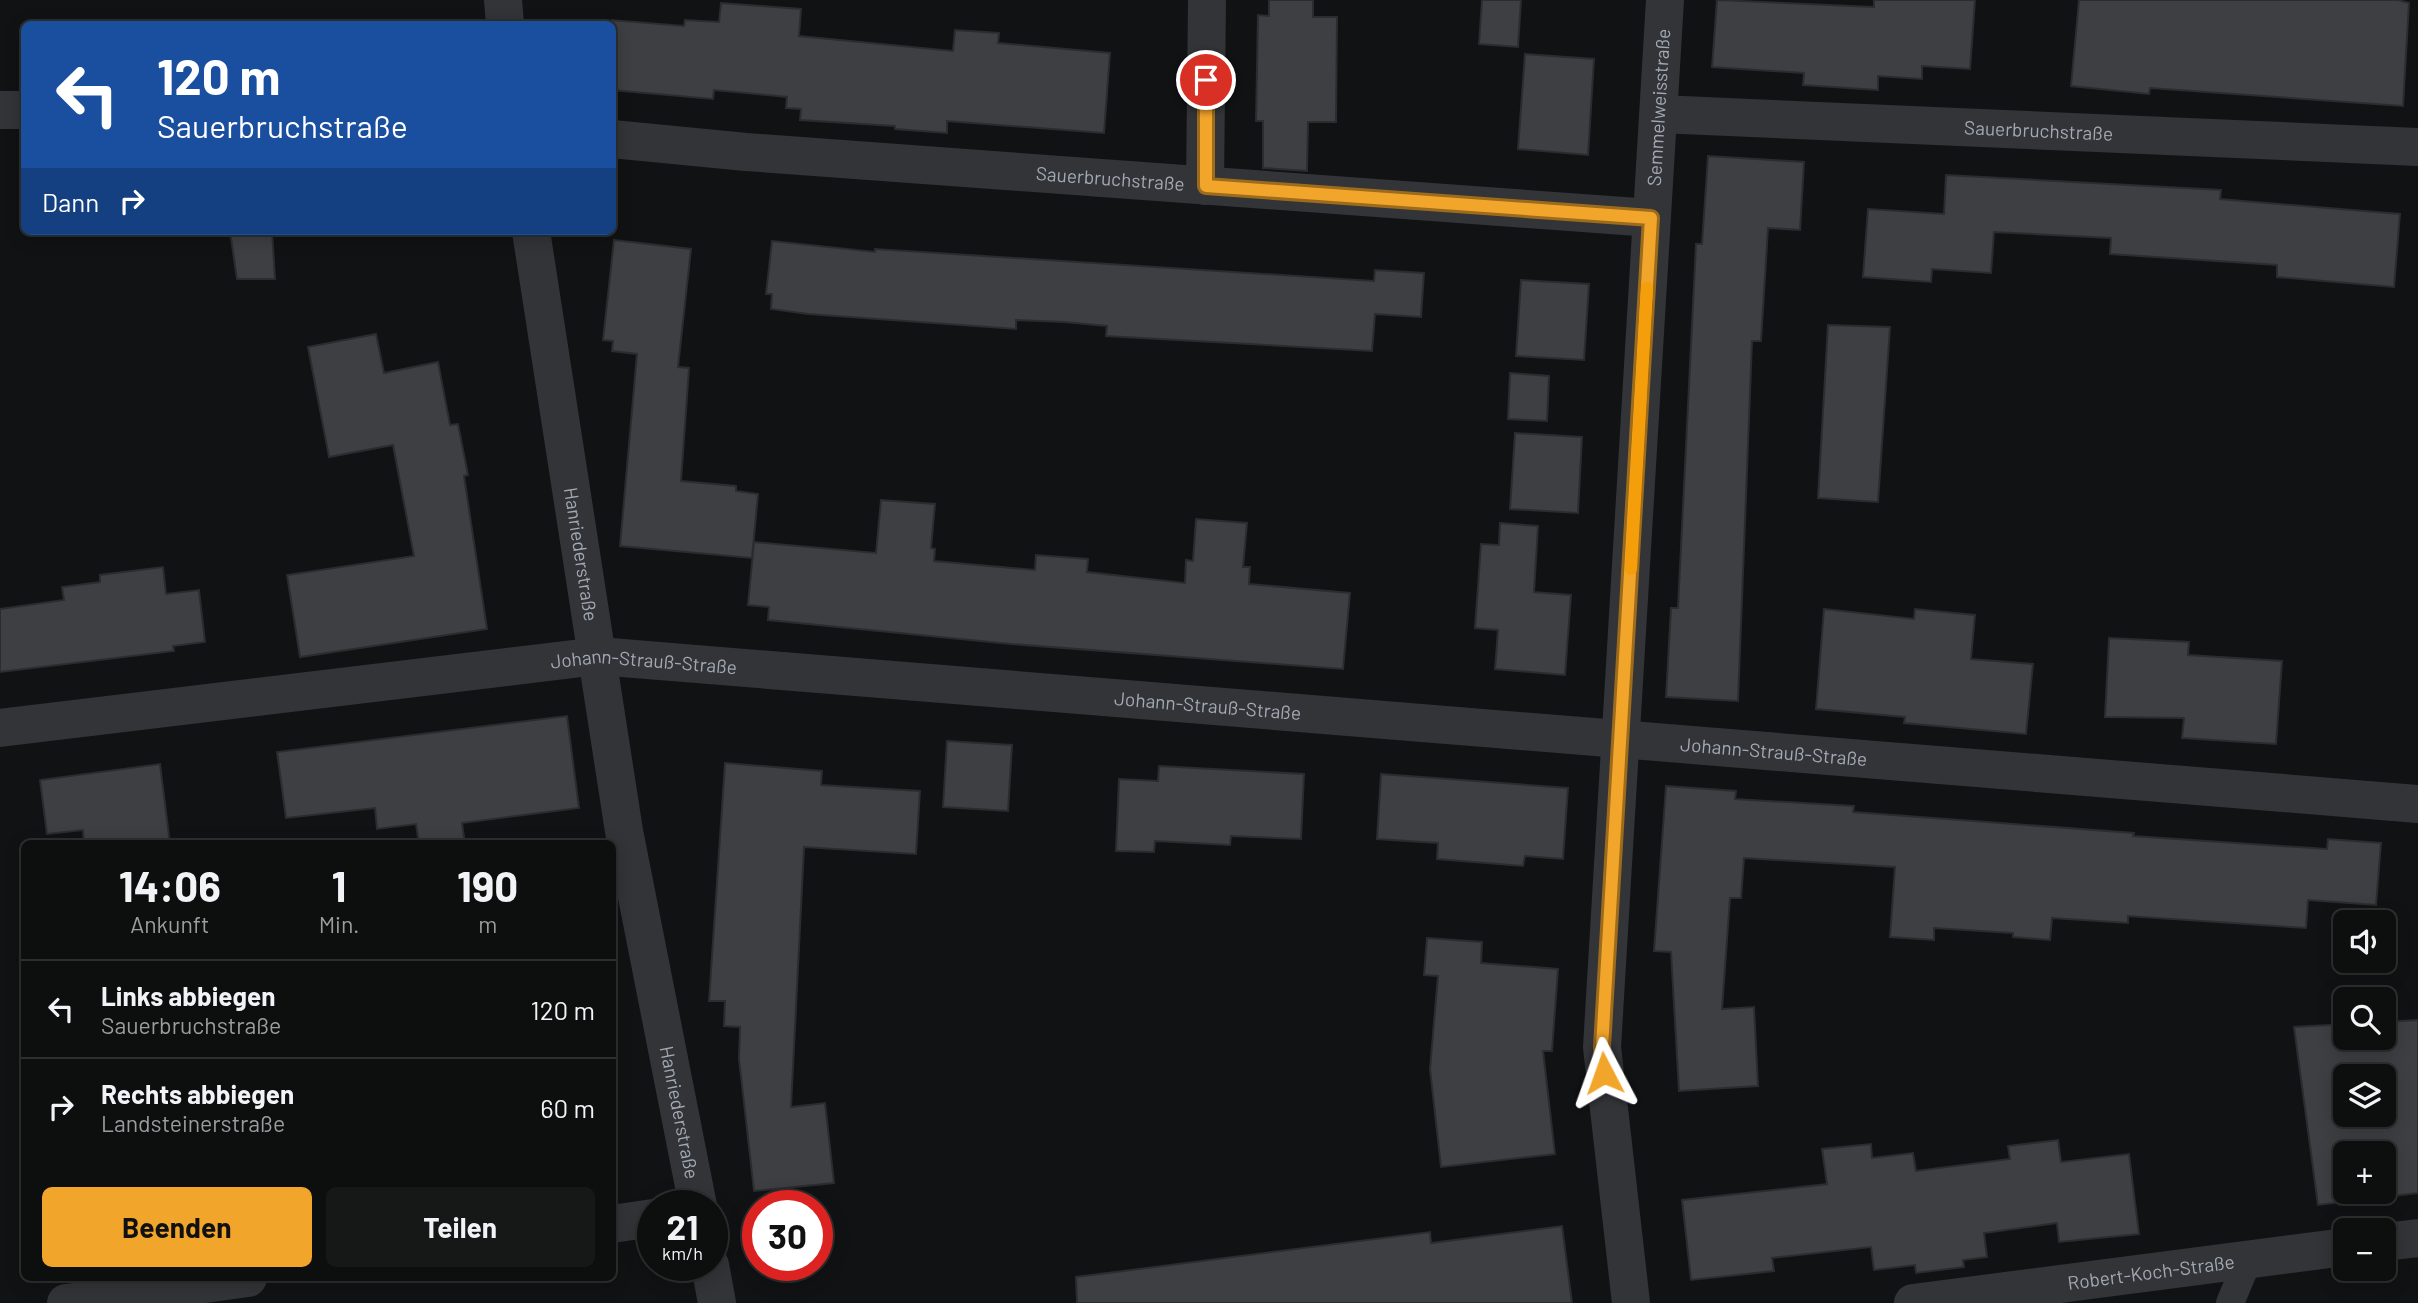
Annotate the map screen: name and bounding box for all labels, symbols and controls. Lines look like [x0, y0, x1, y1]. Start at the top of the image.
street label: Semmelweisstraße [1642, 28, 1674, 187]
text: 120 m [157, 46, 280, 105]
icon: left [42, 49, 133, 140]
pin [1176, 50, 1236, 110]
icon: arrive [1187, 61, 1225, 99]
text: Sauerbruchstraße [157, 106, 408, 144]
street label: Sauerbruchstraße [1964, 115, 2114, 145]
street label: Sauerbruchstraße [1035, 161, 1186, 195]
icon: right [113, 182, 151, 220]
text: Dann [42, 186, 99, 217]
street label: Hanriederstraße [560, 486, 603, 623]
street label: Johann-Strauß-Straße [549, 644, 738, 678]
street label: Johann-Strauß-Straße [1113, 686, 1302, 724]
street label: Johann-Strauß-Straße [1679, 732, 1868, 770]
text: 14:06 [119, 860, 221, 910]
text: 1 [332, 860, 346, 910]
text: 190 [457, 860, 518, 910]
text: Ankunft [130, 910, 209, 938]
text: Min. [319, 910, 359, 938]
text: m [478, 910, 497, 938]
map controls [2333, 910, 2396, 1281]
button: sound [2333, 910, 2396, 973]
text: Links abbiegen [101, 980, 275, 1011]
button: search [2333, 987, 2396, 1050]
icon: left [42, 990, 80, 1028]
text: 120 m [531, 994, 595, 1025]
text: Sauerbruchstraße [101, 1011, 281, 1039]
position arrow [1567, 1036, 1641, 1110]
street label: Hanriederstraße [656, 1044, 704, 1181]
button: layers [2333, 1064, 2396, 1127]
text: Rechts abbiegen [101, 1078, 294, 1109]
icon: right [42, 1088, 80, 1126]
text: 60 m [540, 1092, 595, 1123]
text: Landsteinerstraße [101, 1109, 285, 1137]
button: + [2333, 1141, 2396, 1204]
button: Beenden [42, 1187, 312, 1267]
button: Teilen [326, 1187, 595, 1267]
speed limit sign: 30 [742, 1190, 833, 1281]
text: 21 [667, 1205, 698, 1247]
button: − [2333, 1218, 2396, 1281]
text: km/h [662, 1242, 703, 1264]
street label: Robert-Koch-Straße [2066, 1249, 2236, 1294]

